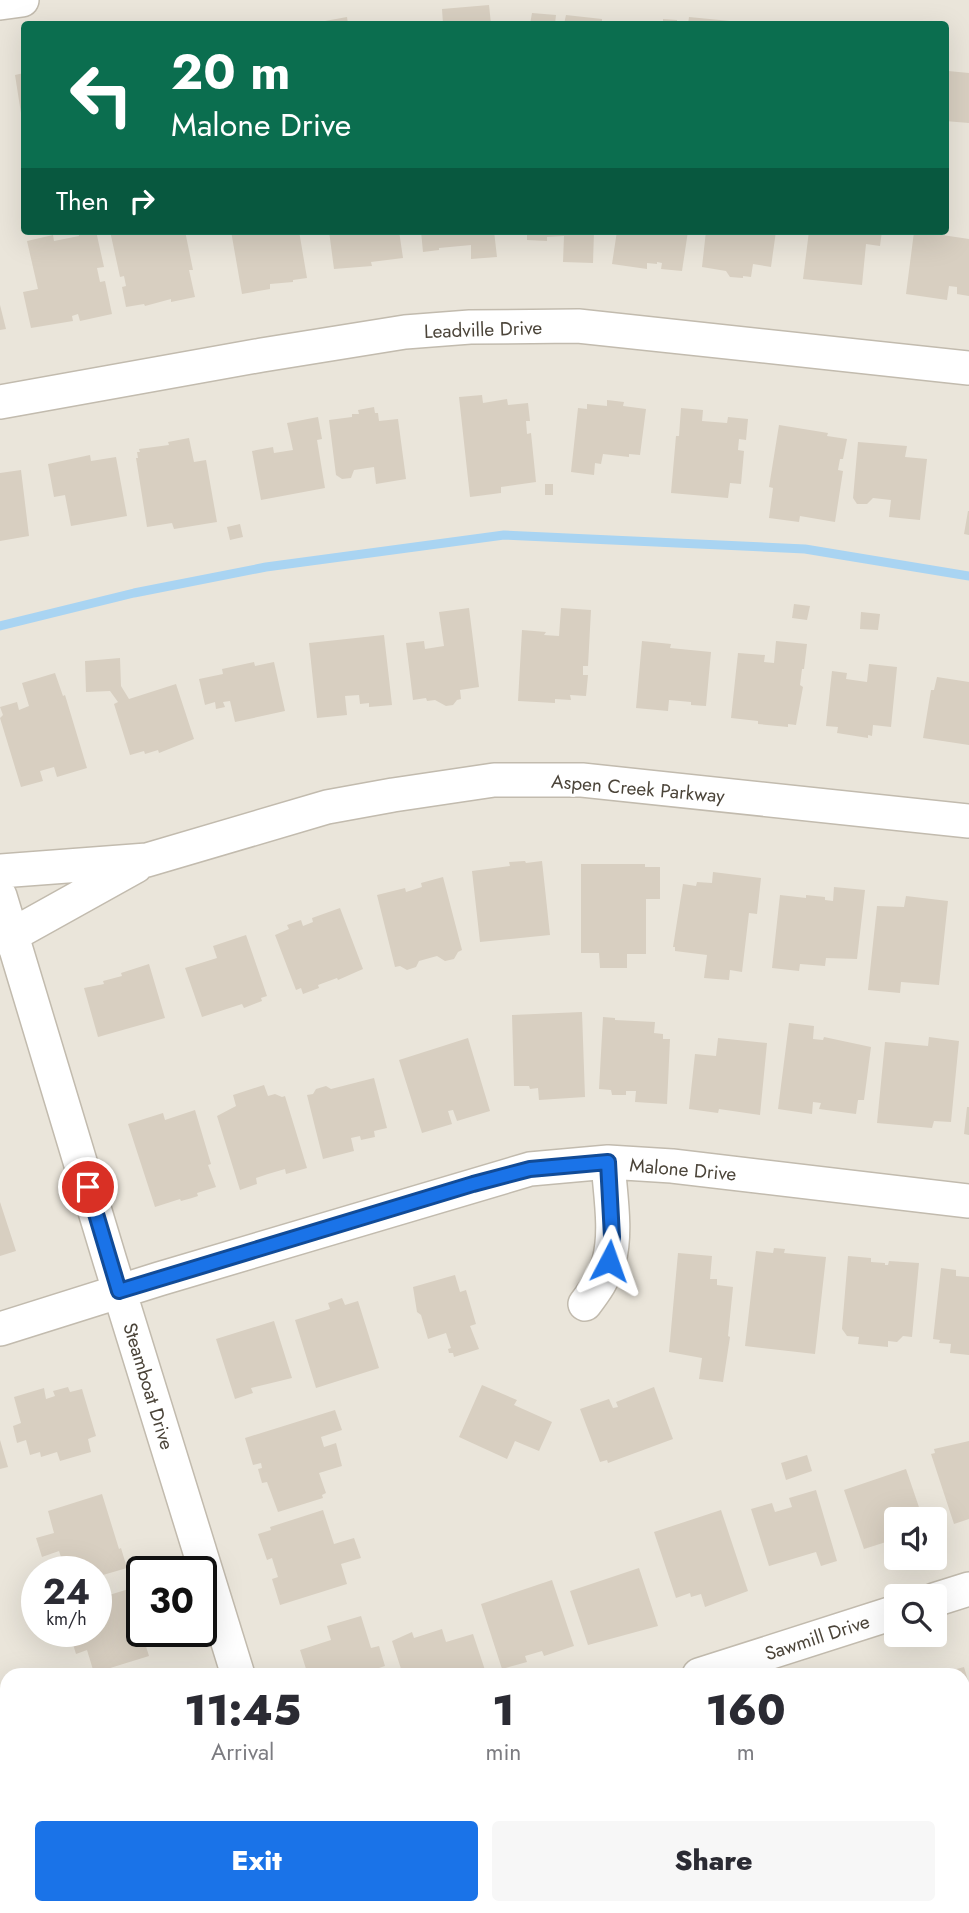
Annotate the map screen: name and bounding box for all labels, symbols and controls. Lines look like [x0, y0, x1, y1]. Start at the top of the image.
text: 20 m [171, 37, 290, 107]
icon: left [56, 49, 147, 140]
text: Malone Drive [171, 102, 351, 148]
text: Then [56, 182, 109, 220]
icon: right [123, 182, 161, 220]
street label: Leadville Drive [424, 314, 543, 345]
street label: Aspen Creek Parkway [550, 767, 726, 810]
street label: Malone Drive [628, 1151, 738, 1188]
pin [58, 1157, 118, 1217]
icon: arrive [69, 1168, 107, 1206]
position arrow [572, 1224, 646, 1298]
street label: Steamboat Drive [116, 1319, 181, 1453]
map controls [884, 1507, 947, 1647]
button: sound [884, 1507, 947, 1570]
speed limit sign: 30 [126, 1556, 217, 1647]
text: 24 [43, 1567, 90, 1617]
button: search [884, 1584, 947, 1647]
text: km/h [46, 1606, 87, 1632]
street label: Sawmill Drive [761, 1608, 873, 1667]
text: 11:45 [184, 1680, 301, 1741]
text: 1 [492, 1680, 515, 1741]
text: 160 [706, 1680, 786, 1741]
text: Arrival [211, 1735, 274, 1769]
text: min [485, 1735, 521, 1769]
text: m [737, 1735, 755, 1769]
button: Exit [35, 1821, 478, 1901]
button: Share [492, 1821, 935, 1901]

